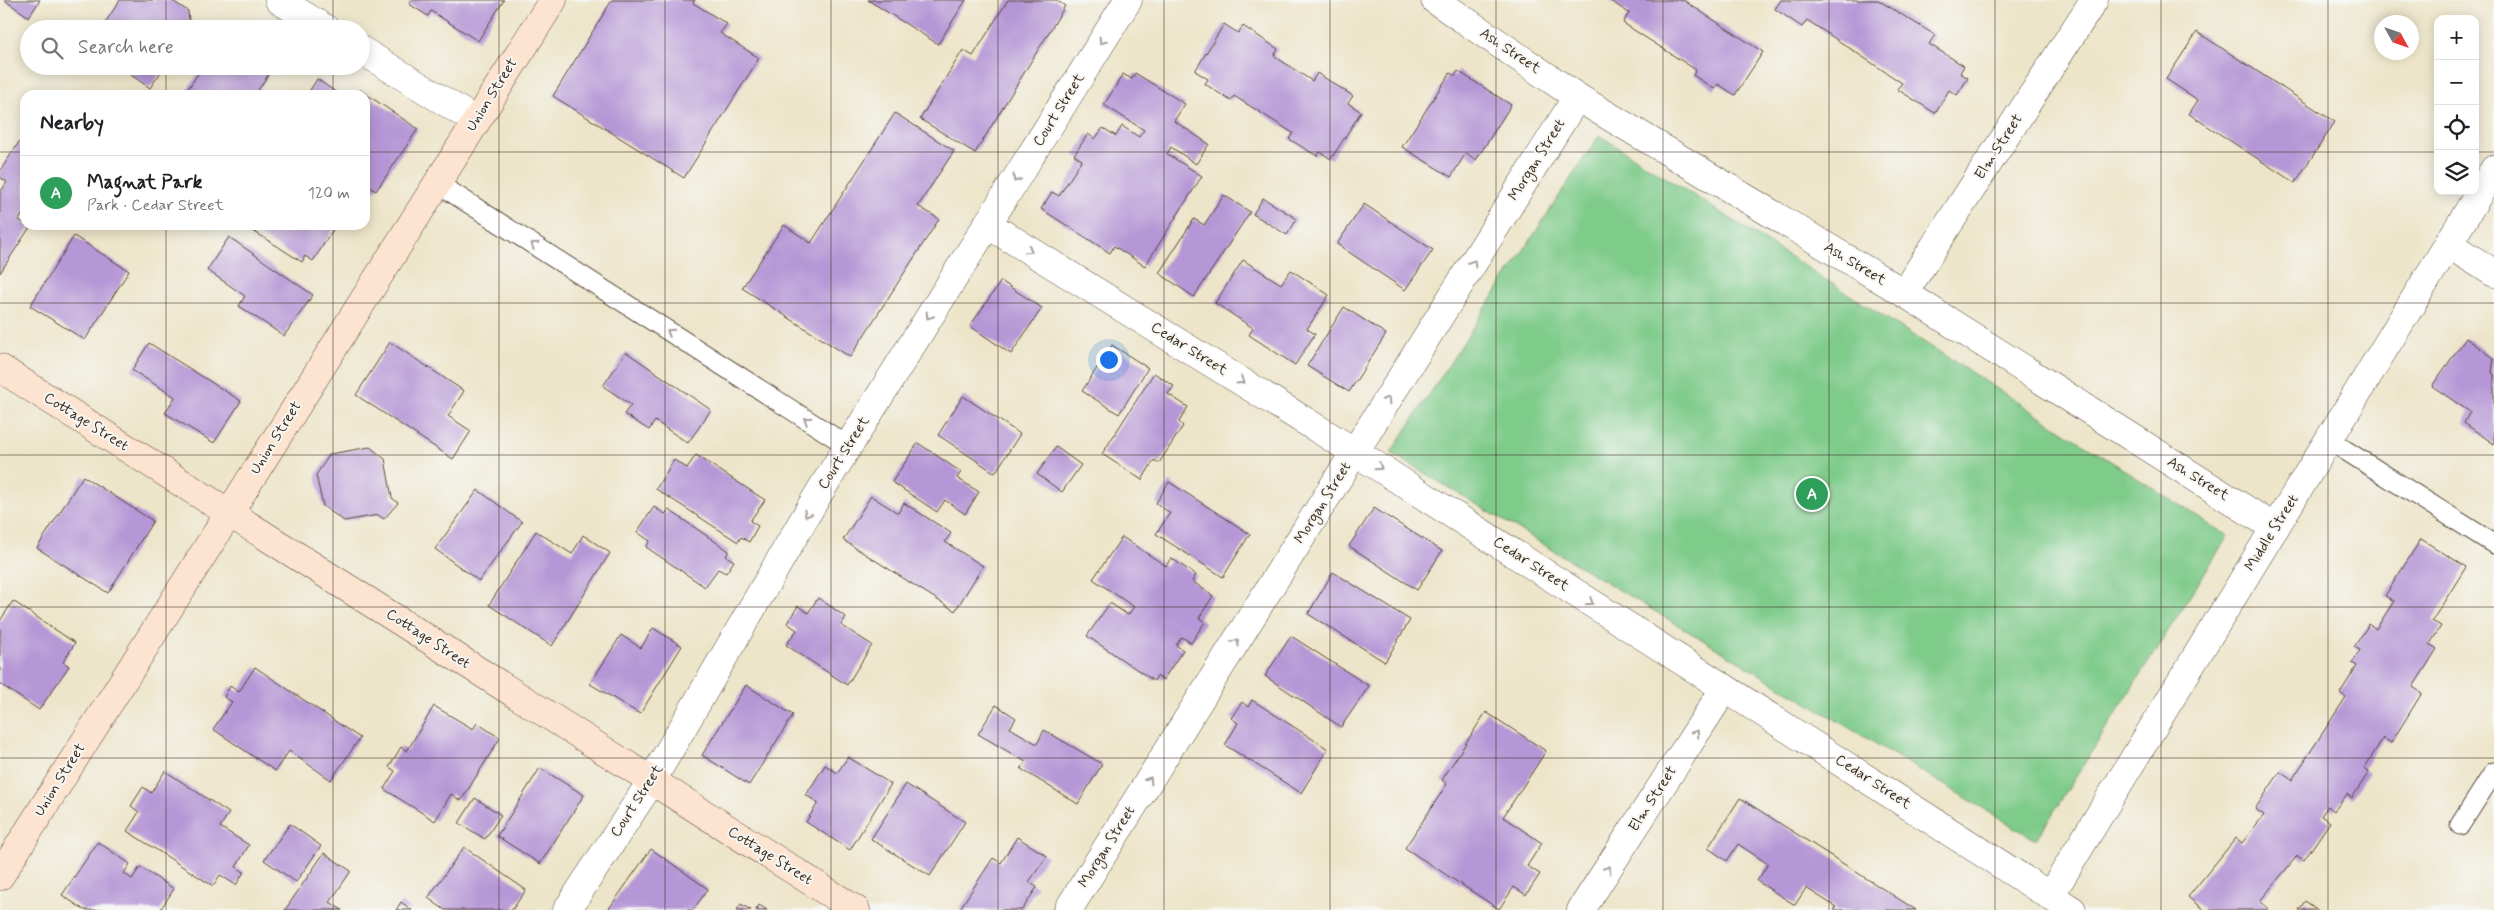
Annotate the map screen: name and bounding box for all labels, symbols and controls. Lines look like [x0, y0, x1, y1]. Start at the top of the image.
north arrow [2374, 15, 2419, 60]
map controls [2434, 15, 2479, 195]
button: + [2434, 15, 2479, 60]
search box [20, 20, 370, 75]
street label: Ash Street [1476, 23, 1544, 79]
icon: search [38, 34, 66, 62]
text: Search here [78, 35, 174, 60]
one-way arrow [1099, 36, 1109, 45]
street label: Union Street [462, 55, 522, 135]
button: − [2434, 60, 2479, 105]
street label: Court Street [1029, 69, 1090, 151]
button: locate [2434, 105, 2479, 150]
text: Nearby [40, 109, 104, 137]
street label: Elm Street [1970, 110, 2028, 184]
street label: Morgan Street [1504, 115, 1571, 205]
button: layers [2434, 150, 2479, 195]
text: Magnat Park [87, 170, 202, 195]
one-way arrow [1012, 173, 1022, 182]
text: A [51, 183, 61, 204]
text: 120 m [308, 183, 350, 204]
text: Park · Cedar Street [87, 195, 224, 216]
street label: Ash Street [1820, 238, 1890, 291]
one-way arrow [530, 242, 539, 251]
one-way arrow [1023, 243, 1032, 253]
one-way arrow [1467, 259, 1477, 268]
one-way arrow [926, 311, 936, 320]
street label: Cedar Street [1147, 317, 1231, 381]
one-way arrow [667, 329, 676, 339]
your location [1096, 347, 1122, 373]
one-way arrow [1236, 375, 1245, 385]
street label: Cottage Street [40, 388, 133, 456]
one-way arrow [1381, 397, 1390, 406]
street label: Union Street [246, 398, 306, 478]
street label: Court Street [814, 412, 875, 494]
one-way arrow [804, 417, 813, 426]
street label: Ash Street [2163, 452, 2233, 506]
street label: Morgan Street [1290, 458, 1357, 548]
one-way arrow [1374, 461, 1383, 470]
pin: A [1796, 475, 1828, 513]
street label: Middle Street [2240, 490, 2304, 575]
one-way arrow [803, 509, 813, 518]
street label: Cedar Street [1489, 532, 1573, 596]
one-way arrow [1585, 595, 1594, 605]
street label: Cottage Street [382, 604, 474, 674]
one-way arrow [1229, 638, 1239, 647]
one-way arrow [1690, 729, 1699, 738]
street label: Union Street [30, 740, 90, 820]
street label: Cedar Street [1831, 750, 1915, 814]
street label: Court Street [606, 761, 668, 841]
street label: Elm Street [1624, 762, 1682, 836]
one-way arrow [1143, 776, 1153, 785]
street label: Morgan Street [1074, 802, 1141, 892]
street label: Cottage Street [724, 822, 817, 890]
one-way arrow [1602, 865, 1611, 875]

